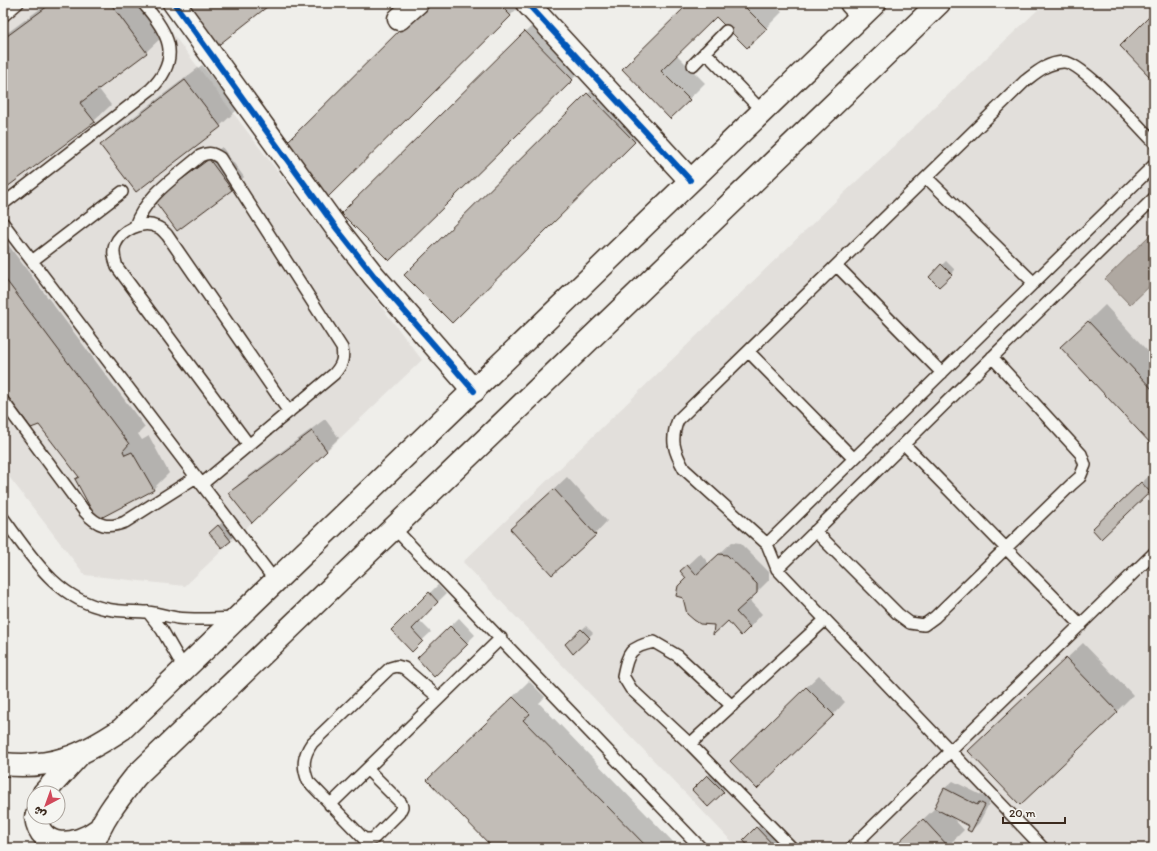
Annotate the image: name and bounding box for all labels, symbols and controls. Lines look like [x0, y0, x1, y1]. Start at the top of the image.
north arrow [26, 785, 66, 825]
scale bar [1003, 799, 1065, 825]
text: ش [31, 803, 49, 821]
text: 20 m [1009, 806, 1036, 820]

